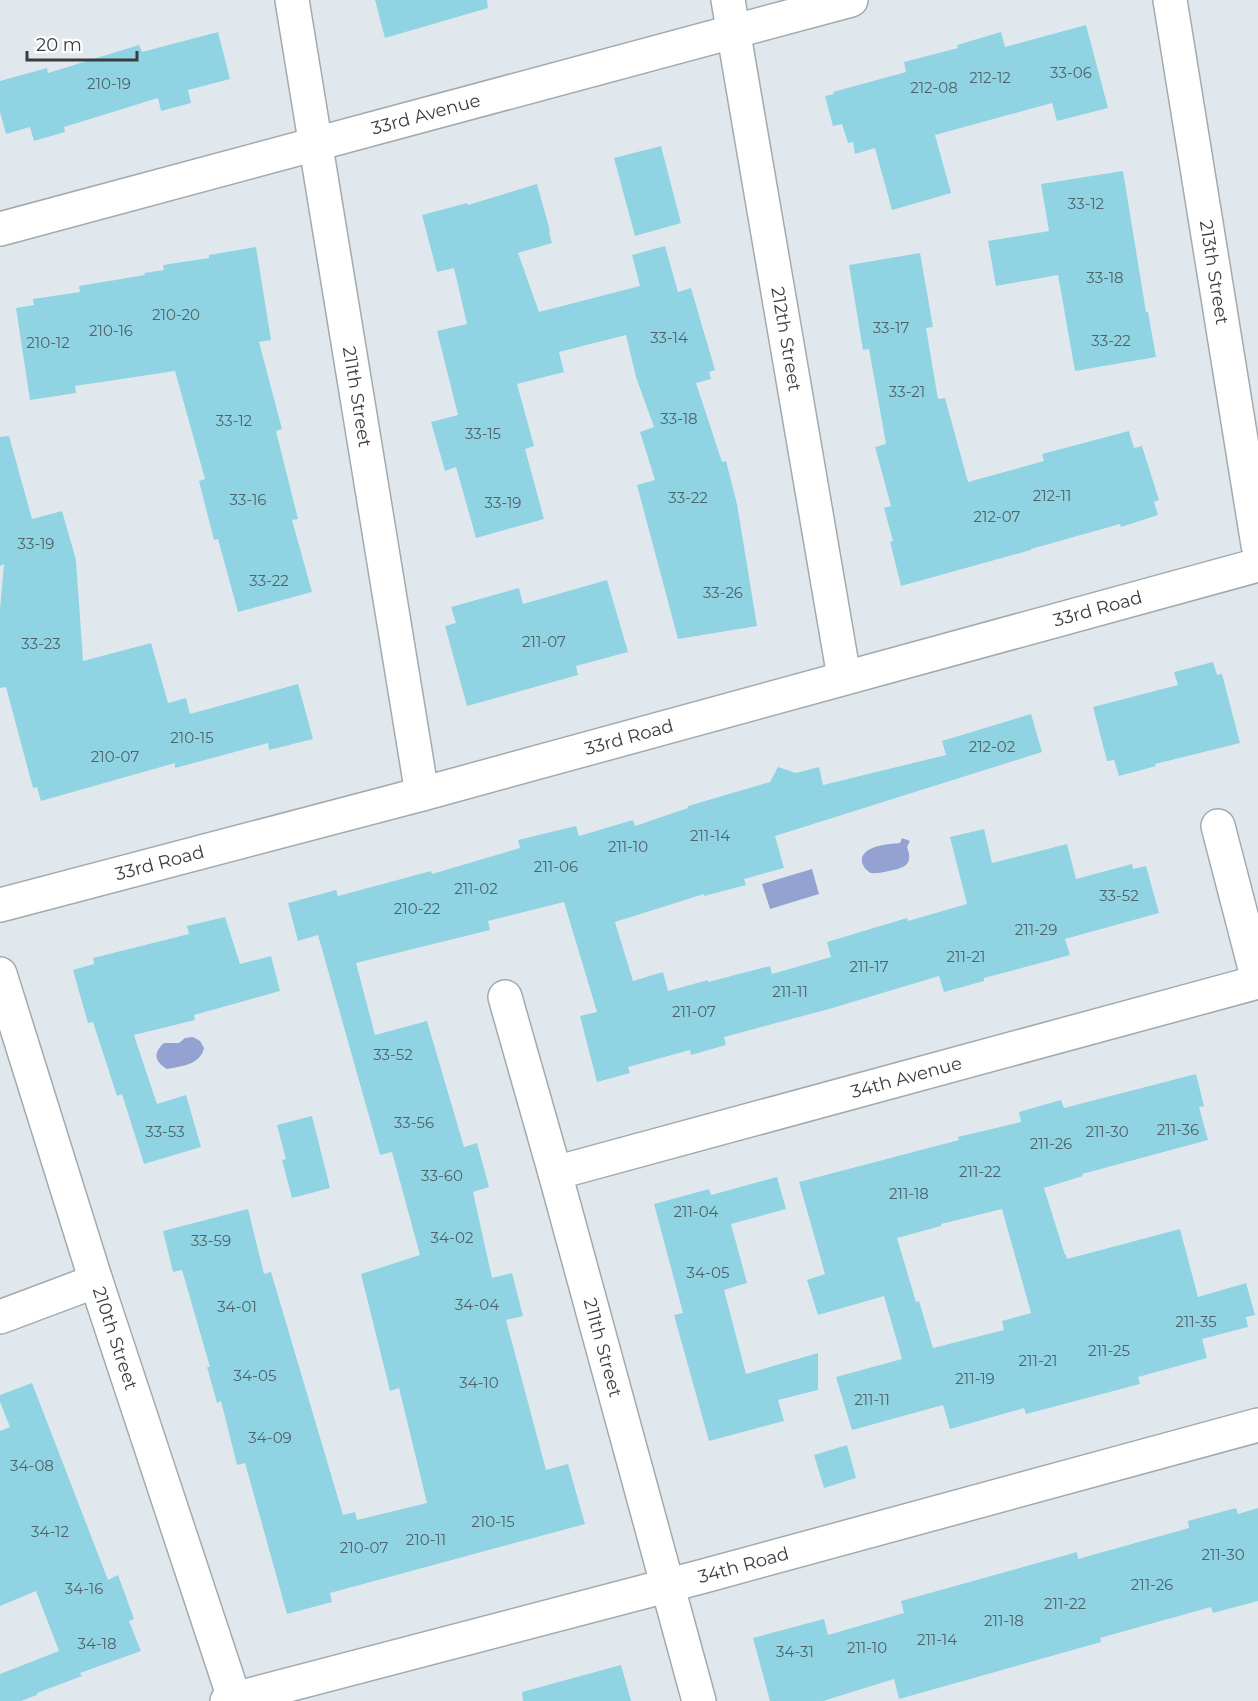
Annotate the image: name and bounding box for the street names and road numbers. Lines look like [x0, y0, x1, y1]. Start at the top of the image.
street label: 33rd Avenue [369, 89, 483, 140]
street label: 213th Street [1195, 219, 1233, 326]
street label: 212th Street [766, 285, 806, 393]
street label: 211th Street [338, 345, 376, 449]
street label: 33rd Road [1051, 586, 1145, 632]
street label: 33rd Road [582, 715, 676, 760]
street label: 33rd Road [113, 841, 206, 885]
street label: 34th Avenue [848, 1052, 964, 1103]
street label: 210th Street [88, 1284, 142, 1393]
street label: 211th Street [579, 1296, 627, 1400]
street label: 34th Road [696, 1542, 791, 1588]

